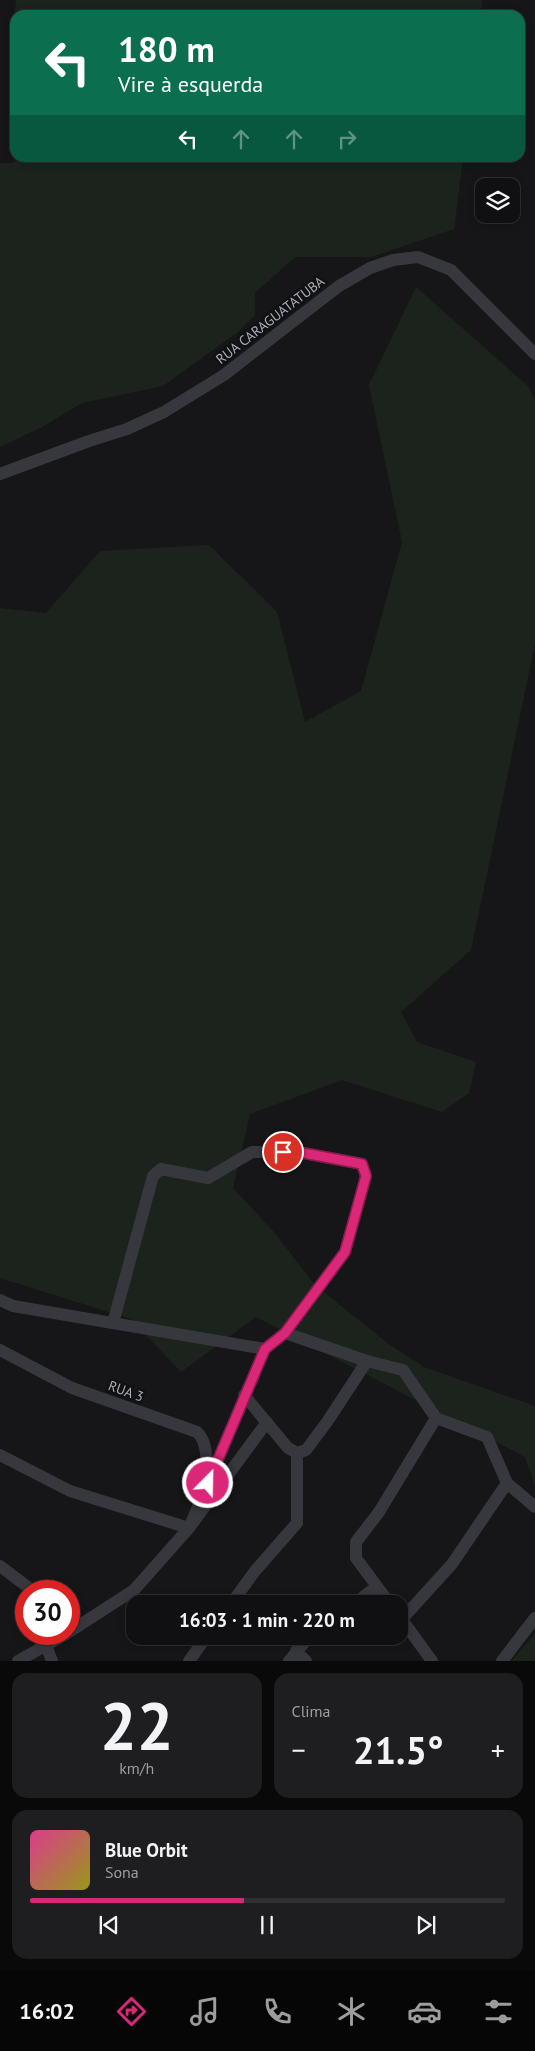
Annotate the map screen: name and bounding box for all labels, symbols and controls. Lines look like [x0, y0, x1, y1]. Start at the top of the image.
text: 180 m [118, 26, 215, 72]
icon: left [35, 30, 100, 95]
text: Vire à esquerda [118, 70, 263, 98]
icon: left [174, 125, 202, 153]
icon: ahead [227, 125, 255, 153]
icon: ahead [280, 125, 308, 153]
icon: right [333, 125, 361, 153]
map controls [475, 178, 520, 223]
button: layers [475, 178, 520, 223]
street label: RUA CARAGUATATUBA [212, 272, 328, 368]
pin [262, 1131, 304, 1173]
icon: arrive [269, 1138, 297, 1166]
street label: RUA 3 [106, 1376, 146, 1406]
position arrow [181, 1456, 233, 1508]
speed limit sign: 30 [15, 1580, 80, 1645]
text: 16:03 · 1 min · 220 m [179, 1608, 355, 1632]
text: 22 [100, 1683, 174, 1767]
text: Clima [292, 1701, 331, 1721]
text: 21.5° [353, 1725, 444, 1774]
text: − [292, 1731, 306, 1768]
text: + [491, 1731, 505, 1768]
text: km/h [119, 1758, 154, 1778]
text: Blue Orbit [105, 1838, 188, 1862]
text: Sona [105, 1862, 139, 1882]
icon: previous [95, 1911, 123, 1939]
icon: pause [253, 1911, 281, 1939]
icon: next [412, 1911, 440, 1939]
icon: directions [114, 1994, 149, 2029]
icon: music [187, 1994, 222, 2029]
icon: phone [260, 1994, 295, 2029]
icon: climate [334, 1994, 369, 2029]
icon: car [407, 1994, 442, 2029]
icon: filters [481, 1994, 516, 2029]
text: 16:02 [19, 1997, 75, 2025]

